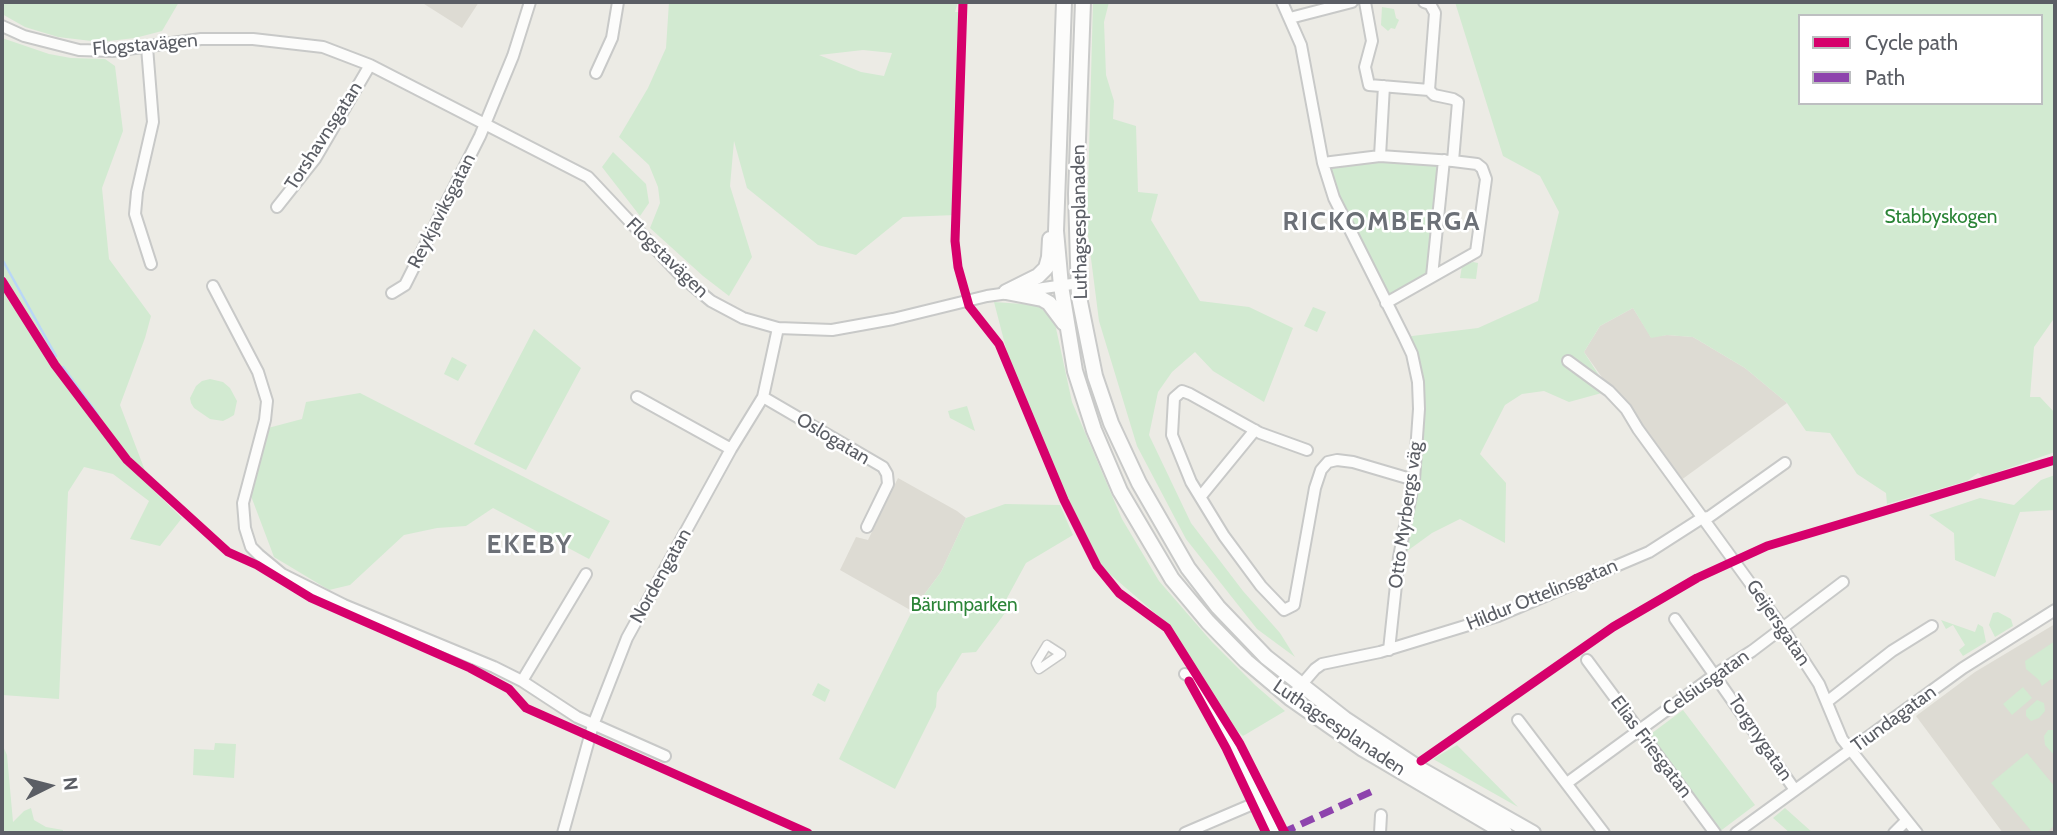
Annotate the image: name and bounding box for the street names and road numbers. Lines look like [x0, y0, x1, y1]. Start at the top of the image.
street label: Flogstavägen [91, 29, 199, 61]
street label: Torshavnsgatan [281, 78, 367, 194]
street label: Luthagsesplanaden [1067, 144, 1093, 300]
street label: Reykjaviksgatan [403, 150, 481, 272]
street label: Flogstavägen [621, 213, 713, 303]
street label: Oslogatan [792, 408, 874, 470]
street label: Otto Myrbergs väg [1384, 440, 1428, 590]
street label: Nordengatan [626, 525, 696, 627]
street label: Hildur Ottelinsgatan [1463, 554, 1621, 636]
street label: Geijersgatan [1741, 576, 1815, 670]
street label: Celsiusgatan [1659, 645, 1753, 721]
street label: Luthagsesplanaden [1268, 675, 1410, 781]
street label: Tiundagatan [1847, 681, 1941, 757]
street label: Torgnygatan [1723, 691, 1797, 785]
street label: Elias Friesgatan [1605, 692, 1697, 802]

